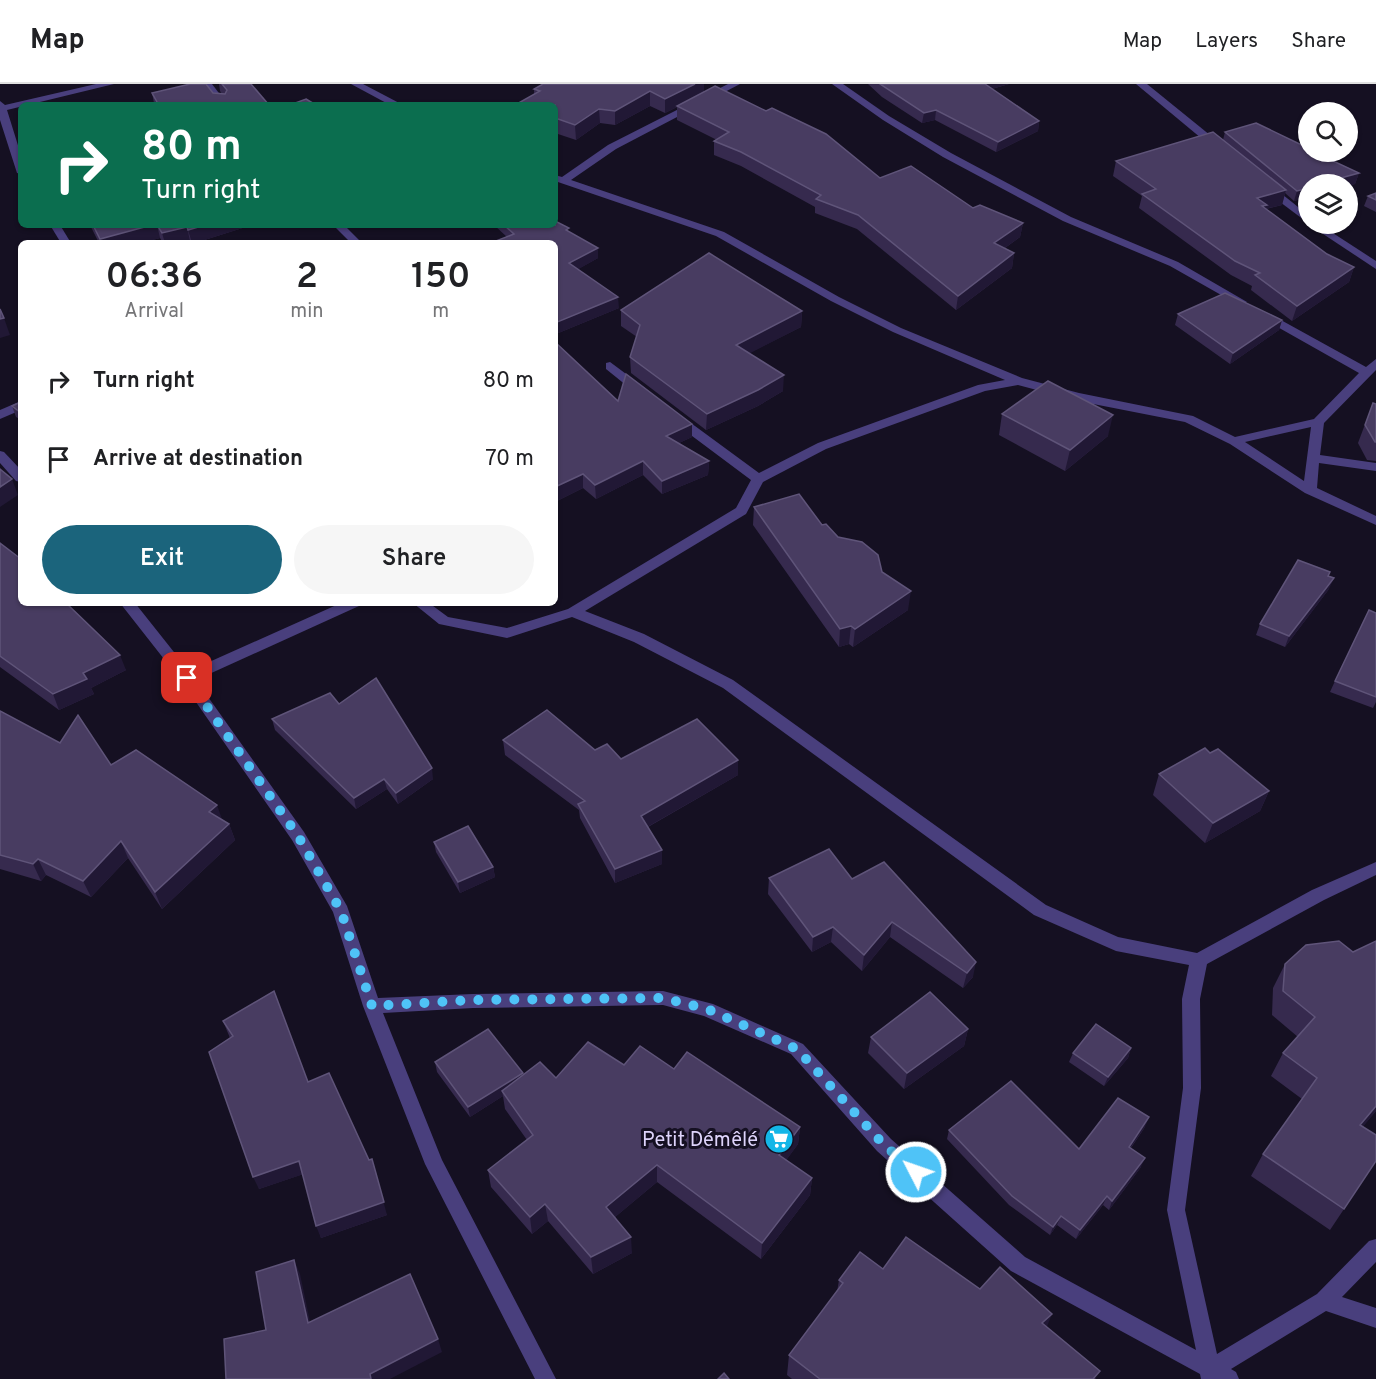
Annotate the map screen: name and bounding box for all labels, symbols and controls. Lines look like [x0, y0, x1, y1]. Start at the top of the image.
text: Map [30, 23, 85, 59]
text: Map [1123, 28, 1162, 55]
text: Layers [1195, 28, 1258, 55]
text: Share [1291, 28, 1346, 55]
map controls [1298, 102, 1358, 234]
button: search [1298, 102, 1358, 162]
text: 80 m [141, 122, 242, 175]
icon: right [42, 126, 120, 204]
text: Turn right [141, 174, 260, 208]
button: layers [1298, 174, 1358, 234]
text: 06:36 [105, 255, 203, 301]
text: 2 [296, 255, 318, 301]
text: 150 [411, 255, 471, 301]
text: Arrival [124, 299, 184, 325]
text: min [290, 299, 324, 325]
text: m [432, 299, 449, 325]
icon: right [42, 365, 75, 398]
text: Turn right [93, 368, 195, 395]
text: 80 m [483, 368, 534, 395]
icon: arrive [42, 443, 75, 476]
text: Arrive at destination [93, 446, 303, 473]
text: 70 m [485, 446, 534, 473]
button: Exit [42, 525, 282, 594]
button: Share [294, 525, 534, 594]
pin [161, 652, 212, 703]
icon: arrive [170, 661, 203, 694]
supermarket icon: Petit Démêlé [763, 1123, 795, 1155]
place label: Petit Démêlé [642, 1128, 758, 1154]
position arrow [884, 1140, 948, 1204]

